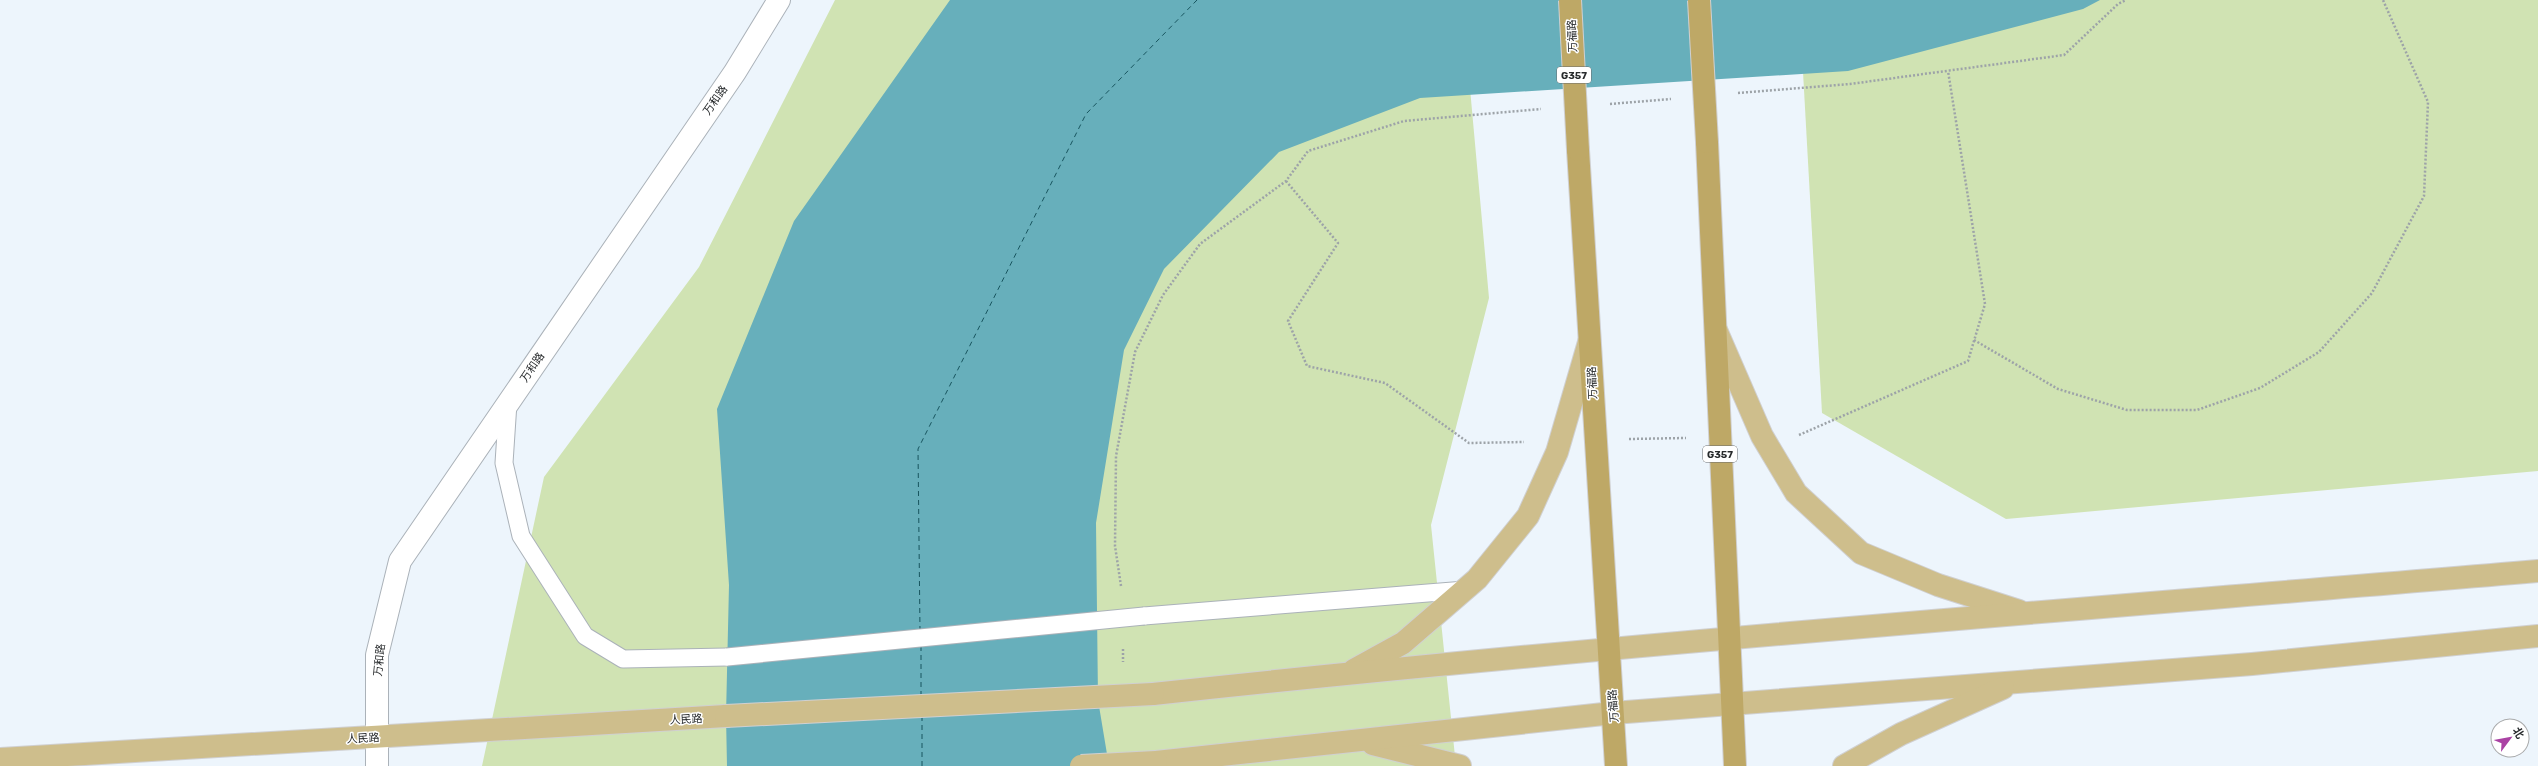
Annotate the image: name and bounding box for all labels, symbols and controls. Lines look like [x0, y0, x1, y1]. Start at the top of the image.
street label: 万福路 [1565, 19, 1580, 53]
road number: G357 [1557, 67, 1591, 83]
street label: 万和路 [701, 83, 730, 118]
street label: 万和路 [518, 350, 547, 385]
street label: 万福路 [1585, 366, 1600, 400]
road number: G357 [1703, 446, 1737, 462]
street label: 万和路 [371, 643, 388, 677]
street label: 万福路 [1606, 689, 1621, 723]
street label: 人民路 [669, 712, 703, 727]
north arrow [2490, 718, 2530, 758]
text: 北 [2510, 725, 2526, 741]
street label: 人民路 [346, 731, 380, 746]

